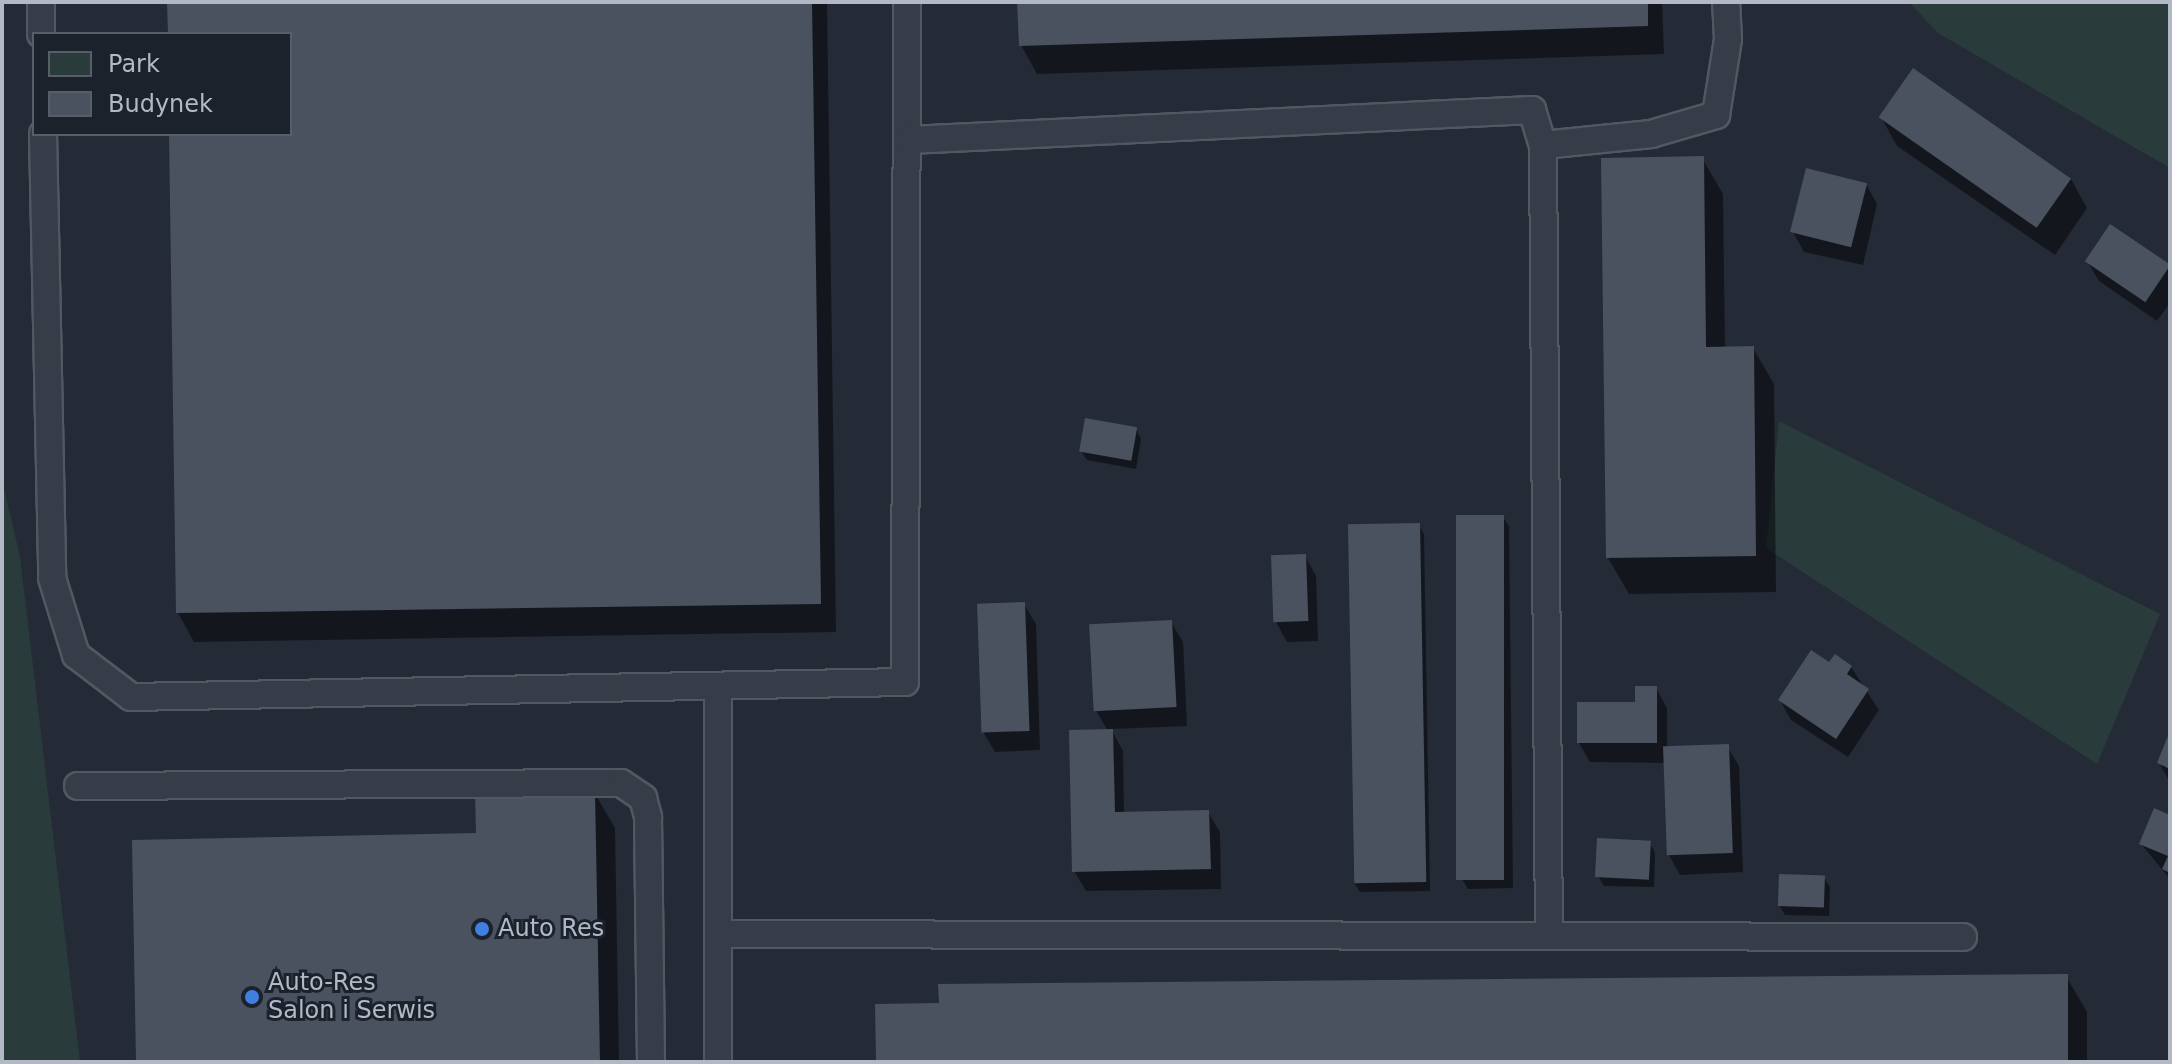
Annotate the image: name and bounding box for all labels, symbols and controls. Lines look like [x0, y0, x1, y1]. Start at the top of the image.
legend [32, 32, 292, 136]
text: Park [108, 50, 160, 78]
text: Budynek [108, 90, 213, 118]
place label: Auto Res [498, 915, 604, 943]
marker: Auto Res [473, 920, 491, 938]
place label: Auto-Res Salon i Serwis [268, 969, 435, 1025]
marker: Auto-Res Salon i Serwis [243, 988, 261, 1006]

